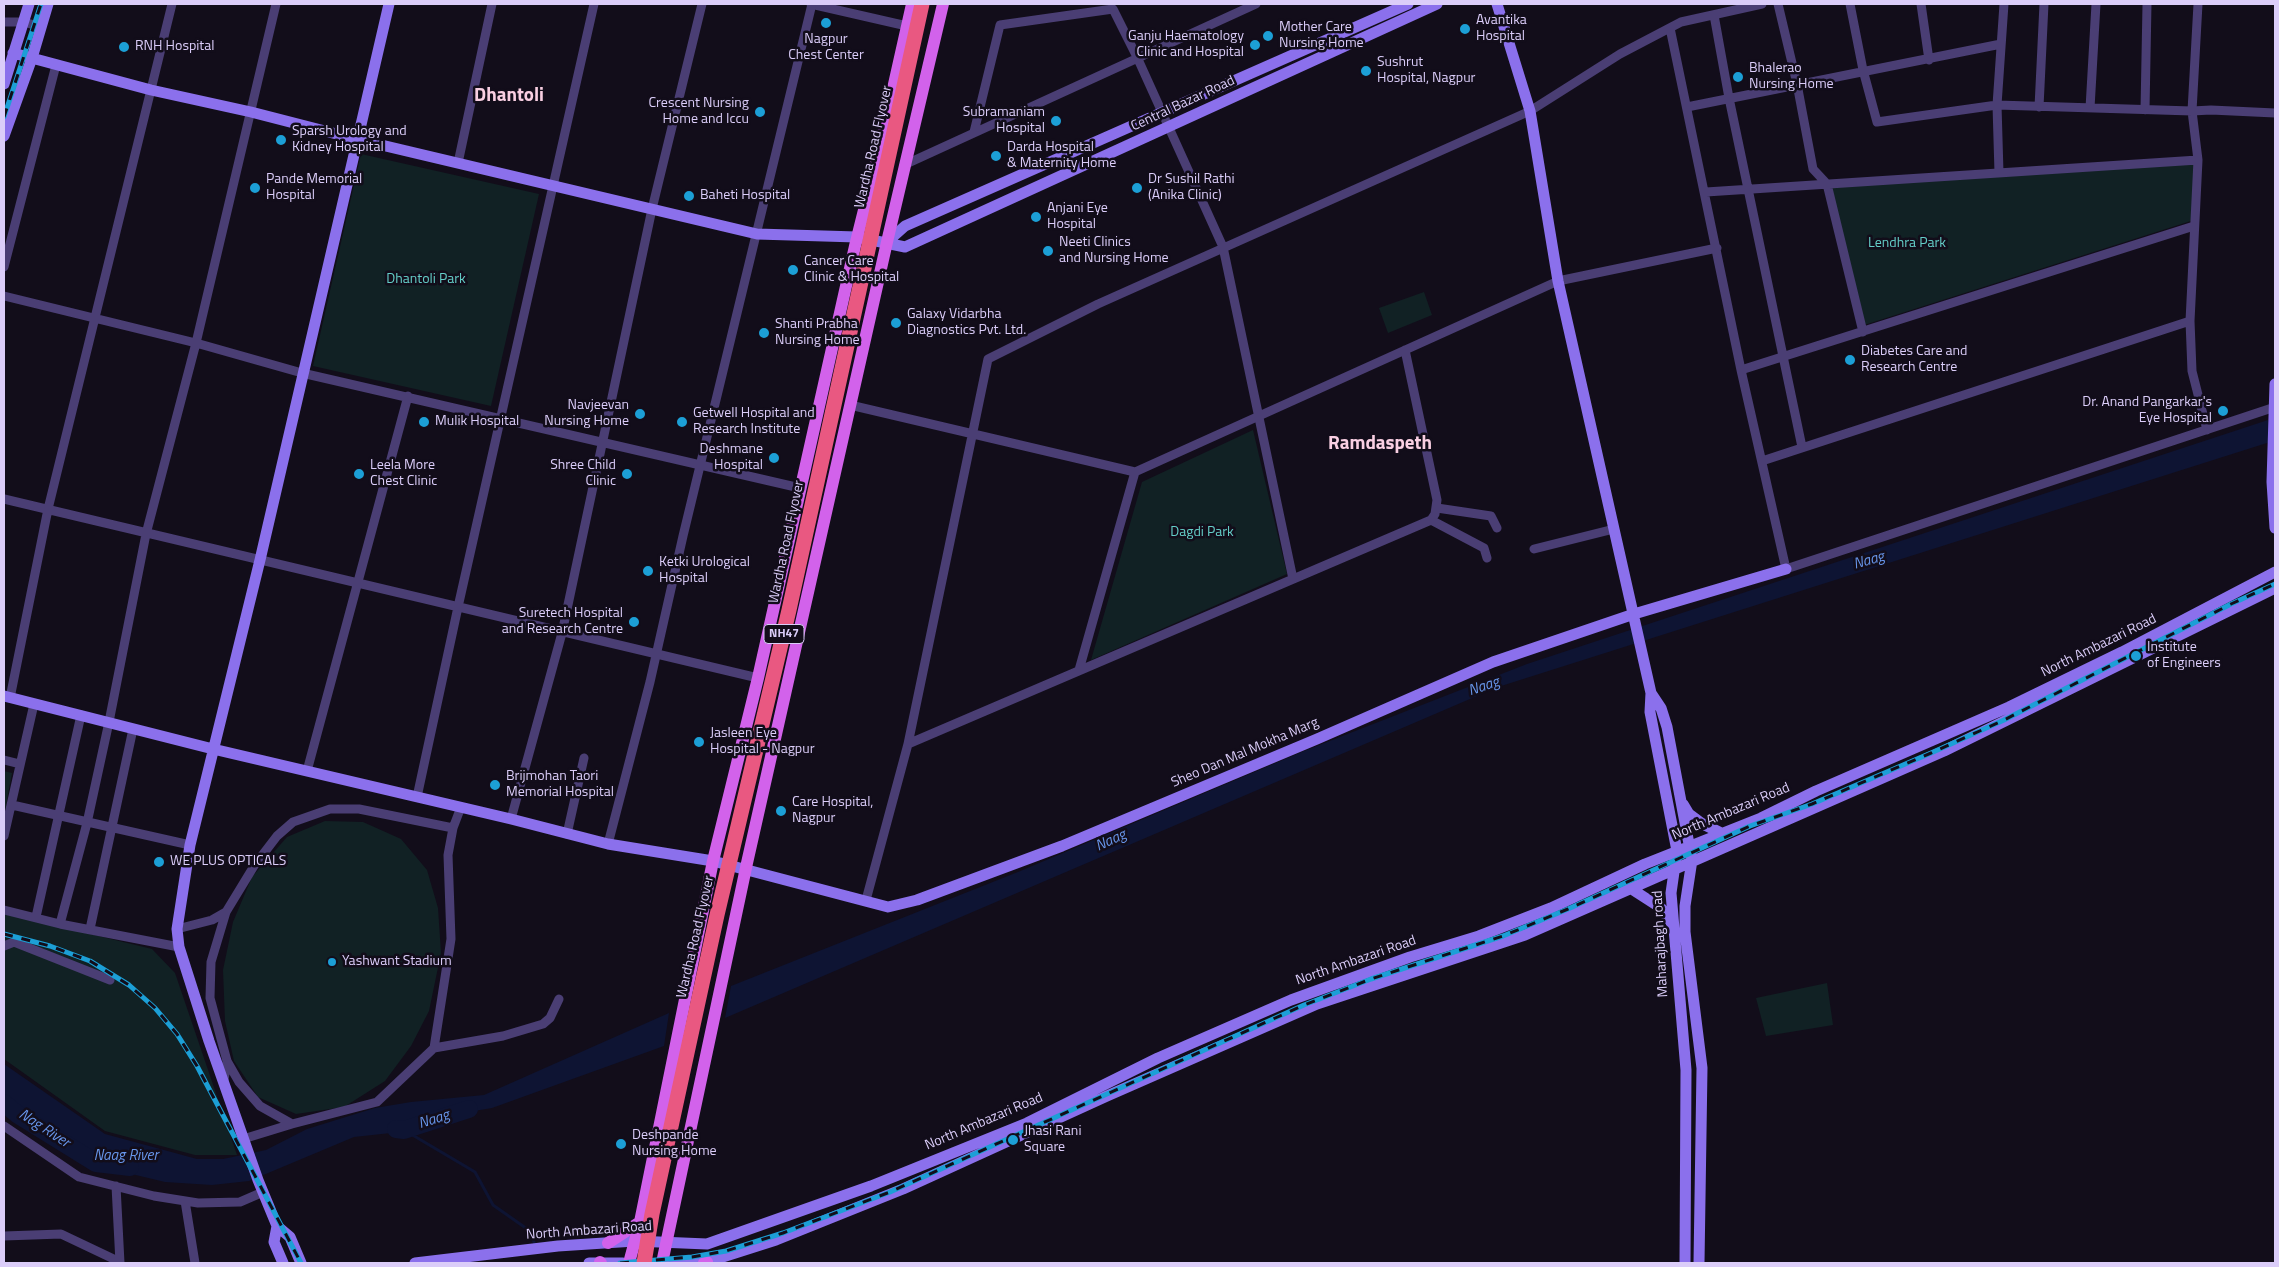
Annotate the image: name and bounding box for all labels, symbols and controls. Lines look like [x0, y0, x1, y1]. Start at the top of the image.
place label: Avantika Hospital [1476, 13, 1527, 46]
marker: Nagpur Chest Center [819, 16, 833, 30]
place label: Mother Care Nursing Home [1279, 20, 1364, 52]
marker: Avantika Hospital [1458, 22, 1472, 36]
place label: Ganju Haematology Clinic and Hospital [1128, 29, 1244, 62]
marker: Mother Care Nursing Home [1261, 29, 1275, 43]
place label: Nagpur Chest Center [788, 32, 864, 64]
marker: Ganju Haematology Clinic and Hospital [1248, 38, 1262, 52]
place label: RNH Hospital [135, 39, 215, 55]
marker: RNH Hospital [117, 40, 131, 54]
place label: Sushrut Hospital, Nagpur [1377, 55, 1475, 88]
place label: Bhalerao Nursing Home [1749, 61, 1834, 94]
marker: Sushrut Hospital, Nagpur [1359, 64, 1373, 78]
marker: Bhalerao Nursing Home [1731, 70, 1745, 84]
street label: Central Bazar Road [1129, 73, 1237, 135]
street label: Wardha Road Flyover [852, 84, 896, 210]
district label: Dhantoli [474, 85, 544, 107]
place label: Crescent Nursing Home and Iccu [649, 96, 749, 128]
marker: Crescent Nursing Home and Iccu [753, 105, 767, 119]
place label: Subramaniam Hospital [963, 105, 1045, 138]
marker: Subramaniam Hospital [1049, 114, 1063, 128]
place label: Sparsh Urology and Kidney Hospital [292, 124, 407, 156]
marker: Sparsh Urology and Kidney Hospital [274, 133, 288, 147]
place label: Darda Hospital & Maternity Home [1007, 140, 1116, 172]
marker: Darda Hospital & Maternity Home [989, 149, 1003, 163]
place label: Pande Memorial Hospital [266, 172, 362, 204]
place label: Dr Sushil Rathi (Anika Clinic) [1148, 172, 1235, 204]
marker: Pande Memorial Hospital [248, 181, 262, 195]
marker: Dr Sushil Rathi (Anika Clinic) [1130, 181, 1144, 195]
place label: Baheti Hospital [700, 188, 790, 204]
marker: Baheti Hospital [682, 189, 696, 203]
place label: Anjani Eye Hospital [1047, 201, 1108, 233]
marker: Anjani Eye Hospital [1029, 210, 1043, 224]
place label: Neeti Clinics and Nursing Home [1059, 235, 1169, 268]
park label: Lendhra Park [1868, 236, 1946, 252]
marker: Neeti Clinics and Nursing Home [1041, 244, 1055, 258]
place label: Cancer Care Clinic & Hospital [804, 254, 899, 286]
marker: Cancer Care Clinic & Hospital [786, 263, 800, 277]
park label: Dhantoli Park [386, 272, 466, 288]
place label: Galaxy Vidarbha Diagnostics Pvt. Ltd. [907, 307, 1026, 340]
marker: Galaxy Vidarbha Diagnostics Pvt. Ltd. [889, 316, 903, 330]
place label: Shanti Prabha Nursing Home [775, 317, 860, 350]
marker: Shanti Prabha Nursing Home [757, 326, 771, 340]
place label: Diabetes Care and Research Centre [1861, 344, 1967, 377]
marker: Diabetes Care and Research Centre [1843, 353, 1857, 367]
place label: Dr. Anand Pangarkar's Eye Hospital [2082, 395, 2212, 428]
place label: Navjeevan Nursing Home [544, 398, 629, 431]
marker: Dr. Anand Pangarkar's Eye Hospital [2216, 404, 2230, 418]
place label: Getwell Hospital and Research Institute [693, 406, 815, 438]
marker: Navjeevan Nursing Home [633, 407, 647, 421]
place label: Mulik Hospital [435, 414, 519, 430]
marker: Mulik Hospital [417, 415, 431, 429]
marker: Getwell Hospital and Research Institute [675, 415, 689, 429]
district label: Ramdaspeth [1328, 433, 1432, 455]
place label: Deshmane Hospital [700, 442, 763, 474]
marker: Deshmane Hospital [767, 451, 781, 465]
place label: Leela More Chest Clinic [370, 458, 437, 491]
place label: Shree Child Clinic [550, 458, 616, 491]
marker: Leela More Chest Clinic [352, 467, 366, 481]
marker: Shree Child Clinic [620, 467, 634, 481]
street label: Wardha Road Flyover [766, 479, 808, 605]
park label: Dagdi Park [1170, 525, 1234, 541]
water label: Naag [1851, 548, 1887, 574]
place label: Ketki Urological Hospital [659, 555, 750, 588]
marker: Ketki Urological Hospital [641, 564, 655, 578]
place label: Suretech Hospital and Research Centre [502, 606, 623, 638]
street label: North Ambazari Road [2039, 611, 2159, 681]
marker: Suretech Hospital and Research Centre [627, 615, 641, 629]
road number: NH47 [764, 624, 804, 644]
place label: Institute of Engineers [2147, 640, 2221, 672]
marker: Institute of Engineers [2129, 649, 2143, 663]
water label: Naag [1466, 673, 1502, 701]
street label: Sheo Dan Mal Mokha Marg [1169, 714, 1321, 792]
place label: Jasleen Eye Hospital - Nagpur [710, 726, 815, 759]
marker: Jasleen Eye Hospital - Nagpur [692, 735, 706, 749]
place label: Brijmohan Taori Memorial Hospital [506, 769, 614, 802]
marker: Brijmohan Taori Memorial Hospital [488, 778, 502, 792]
street label: North Ambazari Road [1670, 780, 1792, 844]
place label: Care Hospital, Nagpur [792, 795, 873, 828]
marker: Care Hospital, Nagpur [774, 804, 788, 818]
water label: Naag [1093, 826, 1129, 856]
place label: WE PLUS OPTICALS [170, 854, 286, 870]
marker: WE PLUS OPTICALS [152, 855, 166, 869]
street label: Wardha Road Flyover [674, 874, 718, 1000]
street label: Maharajbagh road [1650, 890, 1672, 998]
street label: North Ambazari Road [1294, 933, 1418, 989]
place label: Yashwant Stadium [342, 954, 452, 970]
marker: Yashwant Stadium [326, 956, 338, 968]
street label: North Ambazari Road [923, 1090, 1045, 1154]
water label: Nag River [15, 1106, 73, 1152]
water label: Naag [416, 1107, 452, 1133]
place label: Jhasi Rani Square [1024, 1124, 1081, 1156]
place label: Deshpande Nursing Home [632, 1128, 717, 1160]
marker: Jhasi Rani Square [1006, 1133, 1020, 1147]
marker: Deshpande Nursing Home [614, 1137, 628, 1151]
water label: Naag River [94, 1147, 158, 1165]
street label: North Ambazari Road [525, 1218, 653, 1244]

